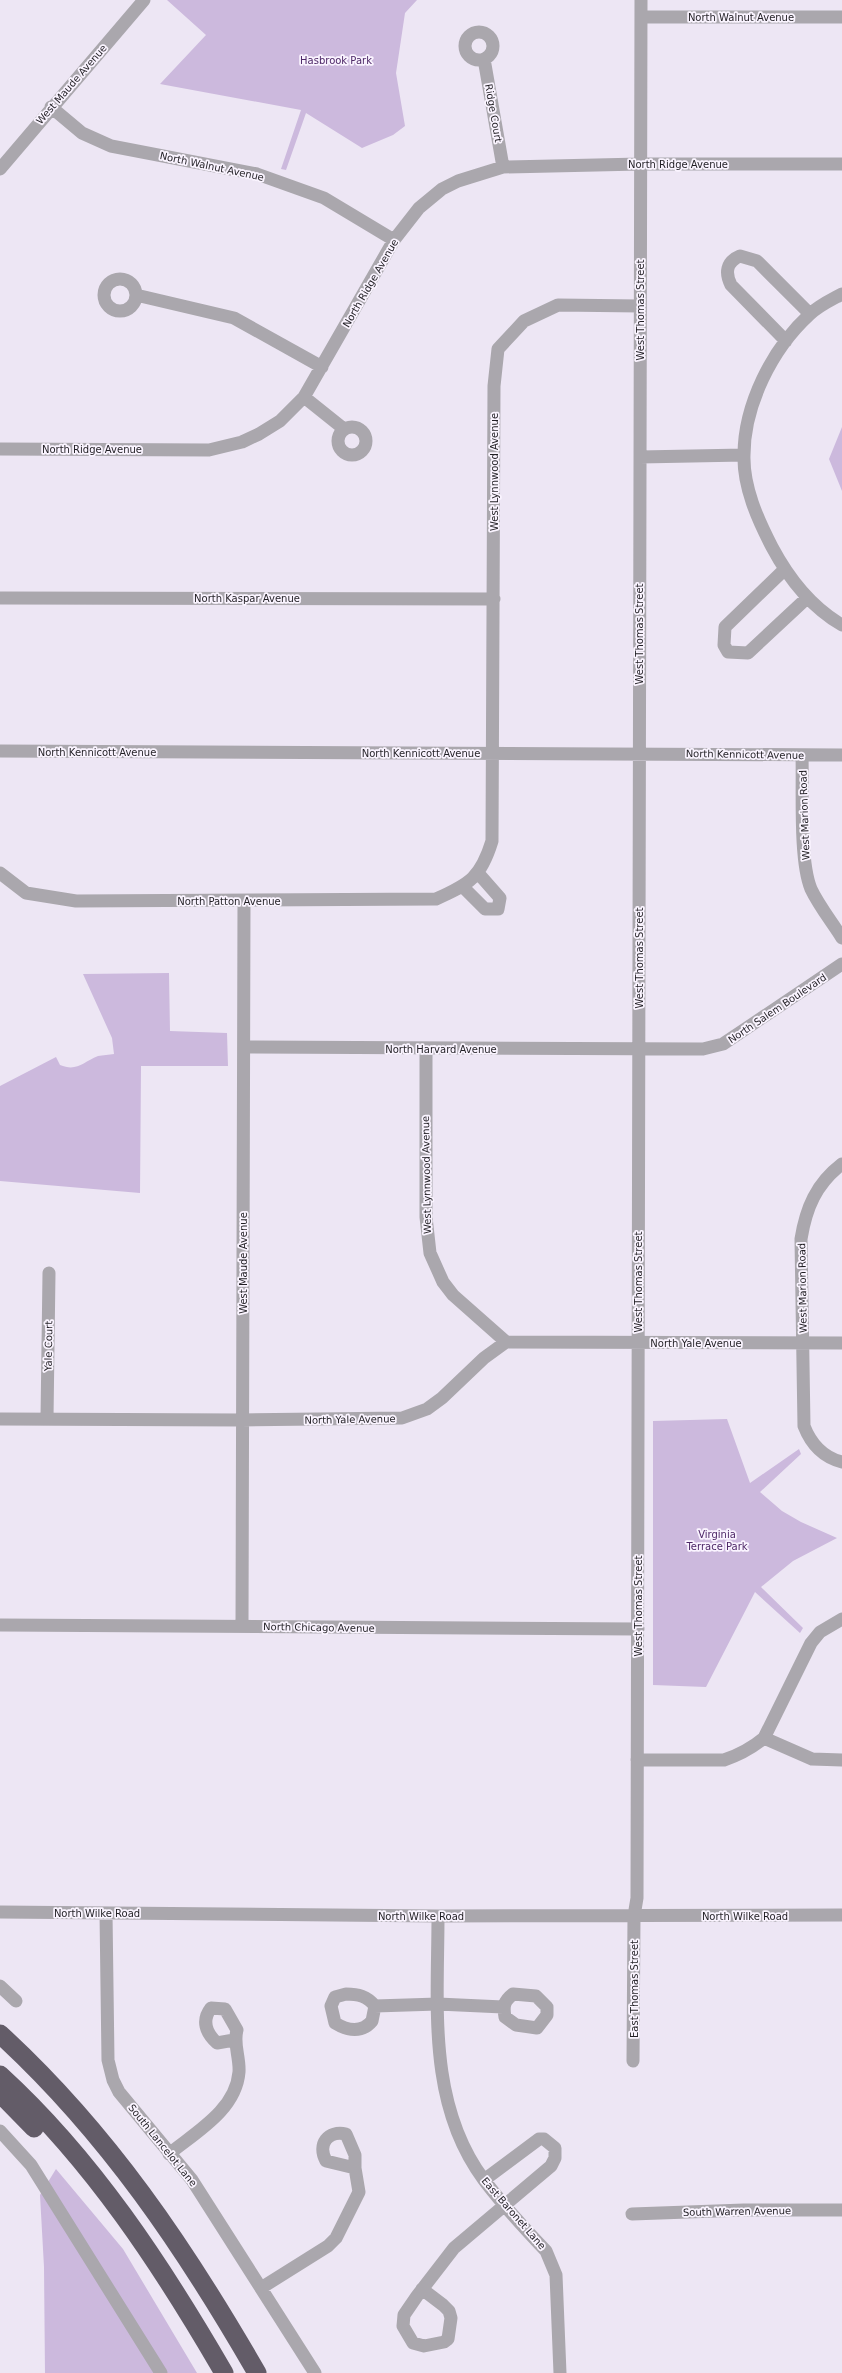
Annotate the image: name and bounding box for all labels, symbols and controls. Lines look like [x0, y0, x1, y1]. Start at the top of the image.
street label: North Walnut Avenue [688, 12, 794, 23]
street label: West Maude Avenue [34, 42, 109, 126]
park label: Hasbrook Park [300, 55, 372, 66]
street label: Ridge Court [483, 83, 504, 143]
street label: North Walnut Avenue [159, 150, 265, 183]
street label: North Ridge Avenue [628, 159, 728, 170]
street label: North Ridge Avenue [341, 237, 400, 329]
street label: West Thomas Street [635, 259, 646, 360]
street label: West Lynnwood Avenue [489, 413, 500, 531]
street label: North Ridge Avenue [42, 444, 142, 455]
street label: West Thomas Street [634, 583, 645, 684]
street label: North Kaspar Avenue [194, 593, 300, 604]
street label: North Kennicott Avenue [38, 747, 156, 758]
street label: North Kennicott Avenue [362, 748, 480, 759]
street label: North Kennicott Avenue [686, 748, 804, 761]
street label: West Marion Road [797, 770, 812, 860]
street label: North Patton Avenue [177, 896, 281, 907]
street label: West Thomas Street [634, 907, 645, 1008]
street label: North Salem Boulevard [726, 971, 828, 1045]
street label: North Harvard Avenue [385, 1044, 497, 1055]
street label: West Lynnwood Avenue [420, 1116, 433, 1234]
street label: West Maude Avenue [238, 1212, 249, 1314]
street label: West Thomas Street [633, 1231, 644, 1332]
street label: West Marion Road [796, 1243, 809, 1333]
street label: Yale Court [43, 1321, 54, 1372]
street label: North Yale Avenue [650, 1338, 742, 1349]
street label: North Yale Avenue [304, 1413, 396, 1426]
park label: Virginia Terrace Park [685, 1529, 748, 1552]
street label: West Thomas Street [633, 1555, 644, 1656]
street label: North Chicago Avenue [263, 1621, 375, 1634]
street label: North Wilke Road [54, 1908, 140, 1919]
street label: North Wilke Road [378, 1911, 464, 1922]
street label: North Wilke Road [702, 1911, 788, 1922]
street label: East Thomas Street [629, 1940, 640, 2038]
street label: South Lancelot Lane [126, 2102, 199, 2188]
street label: East Baronet Lane [479, 2175, 548, 2251]
street label: South Warren Avenue [683, 2205, 791, 2218]

